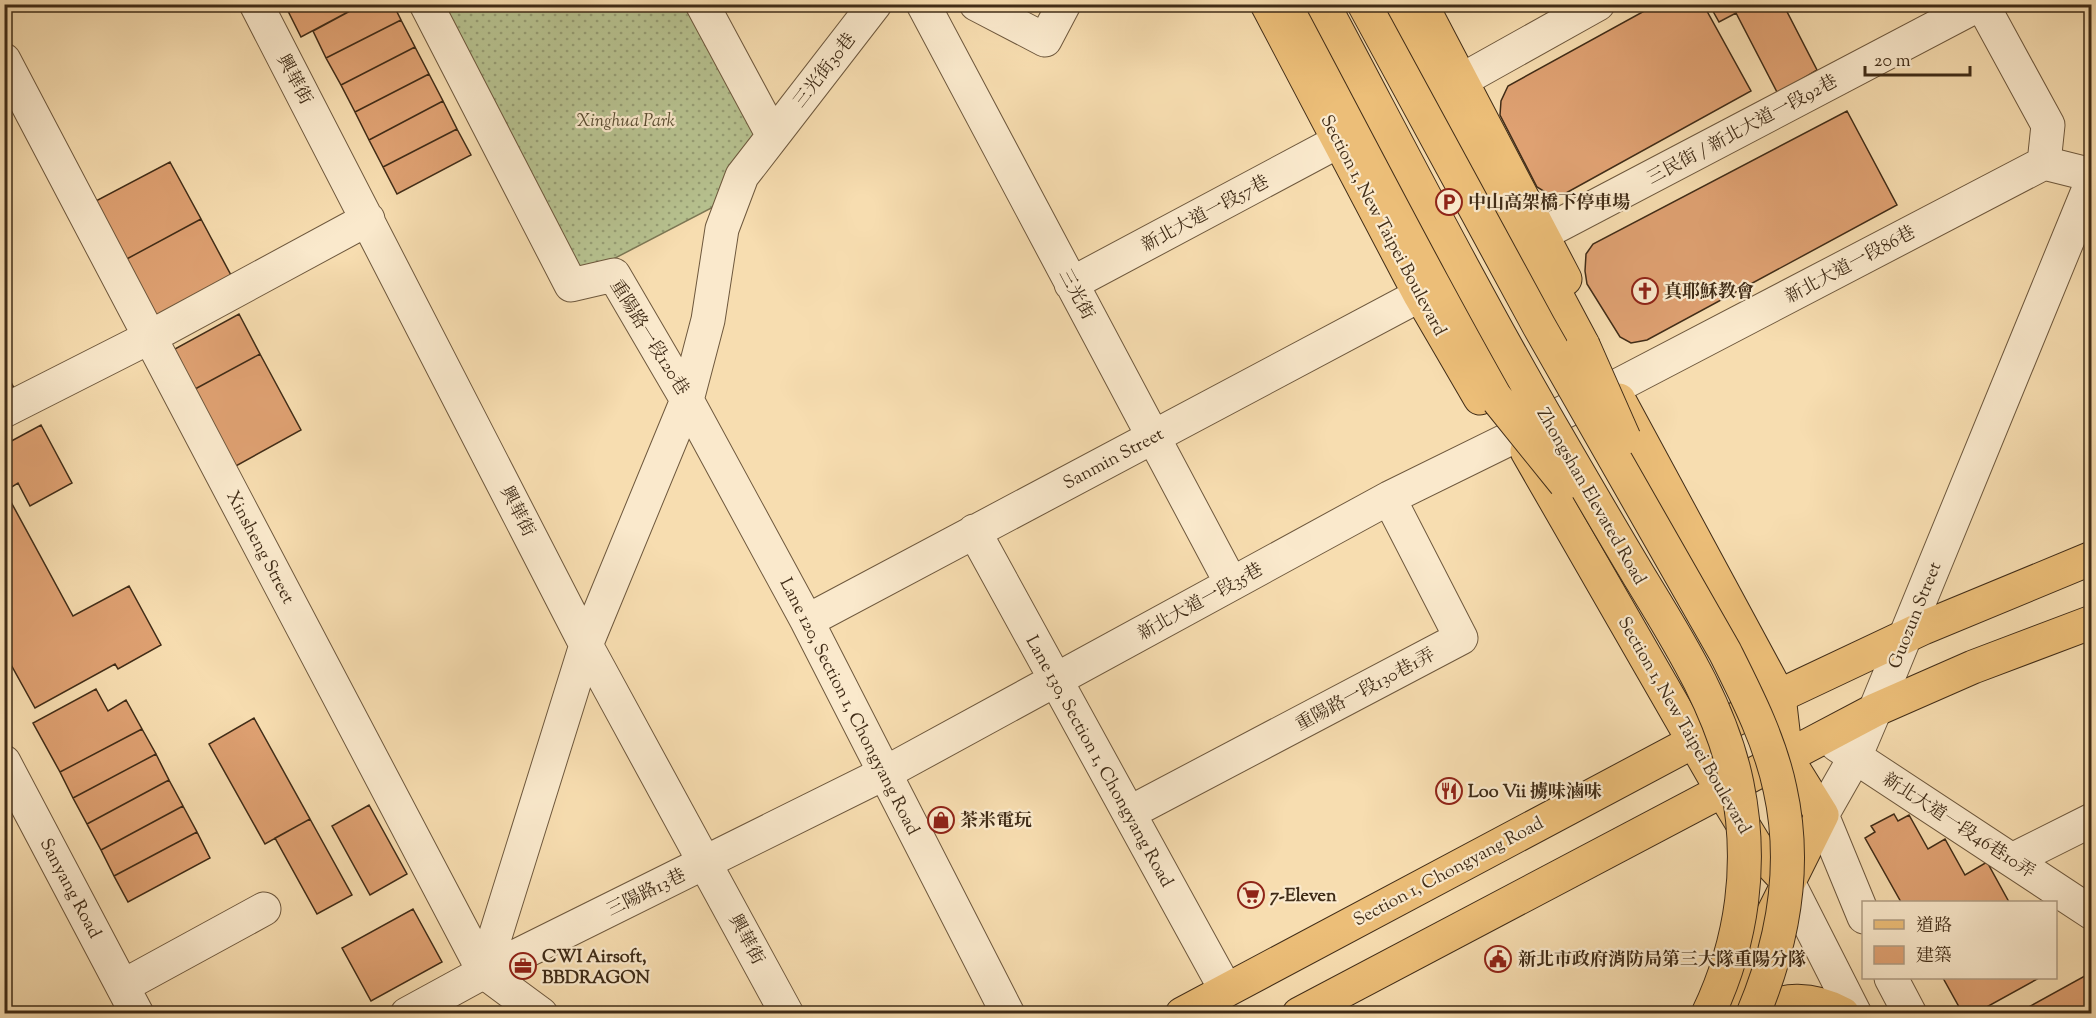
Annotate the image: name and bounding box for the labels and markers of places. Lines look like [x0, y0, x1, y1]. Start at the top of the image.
parking icon: 中山高架橋下停車場 [1434, 187, 1464, 217]
place label: 中山高架橋下停車場 [1468, 191, 1630, 217]
church icon: 真耶穌教會 [1630, 276, 1660, 306]
place label: 真耶穌教會 [1664, 280, 1754, 306]
restaurant icon: Loo Vii 擄味滷味 [1434, 776, 1464, 806]
place label: Loo Vii 擄味滷味 [1468, 780, 1602, 806]
shop icon: 茶米電玩 [926, 805, 956, 835]
place label: 茶米電玩 [960, 809, 1032, 835]
supermarket icon: 7-Eleven [1236, 880, 1266, 910]
place label: 7-Eleven [1270, 884, 1337, 910]
public building icon: 新北市政府消防局第三大隊重陽分隊 [1483, 944, 1513, 974]
place label: CWI Airsoft, BBDRAGON [542, 945, 650, 992]
place label: 新北市政府消防局第三大隊重陽分隊 [1518, 948, 1806, 974]
office icon: CWI Airsoft, BBDRAGON [508, 951, 538, 981]

